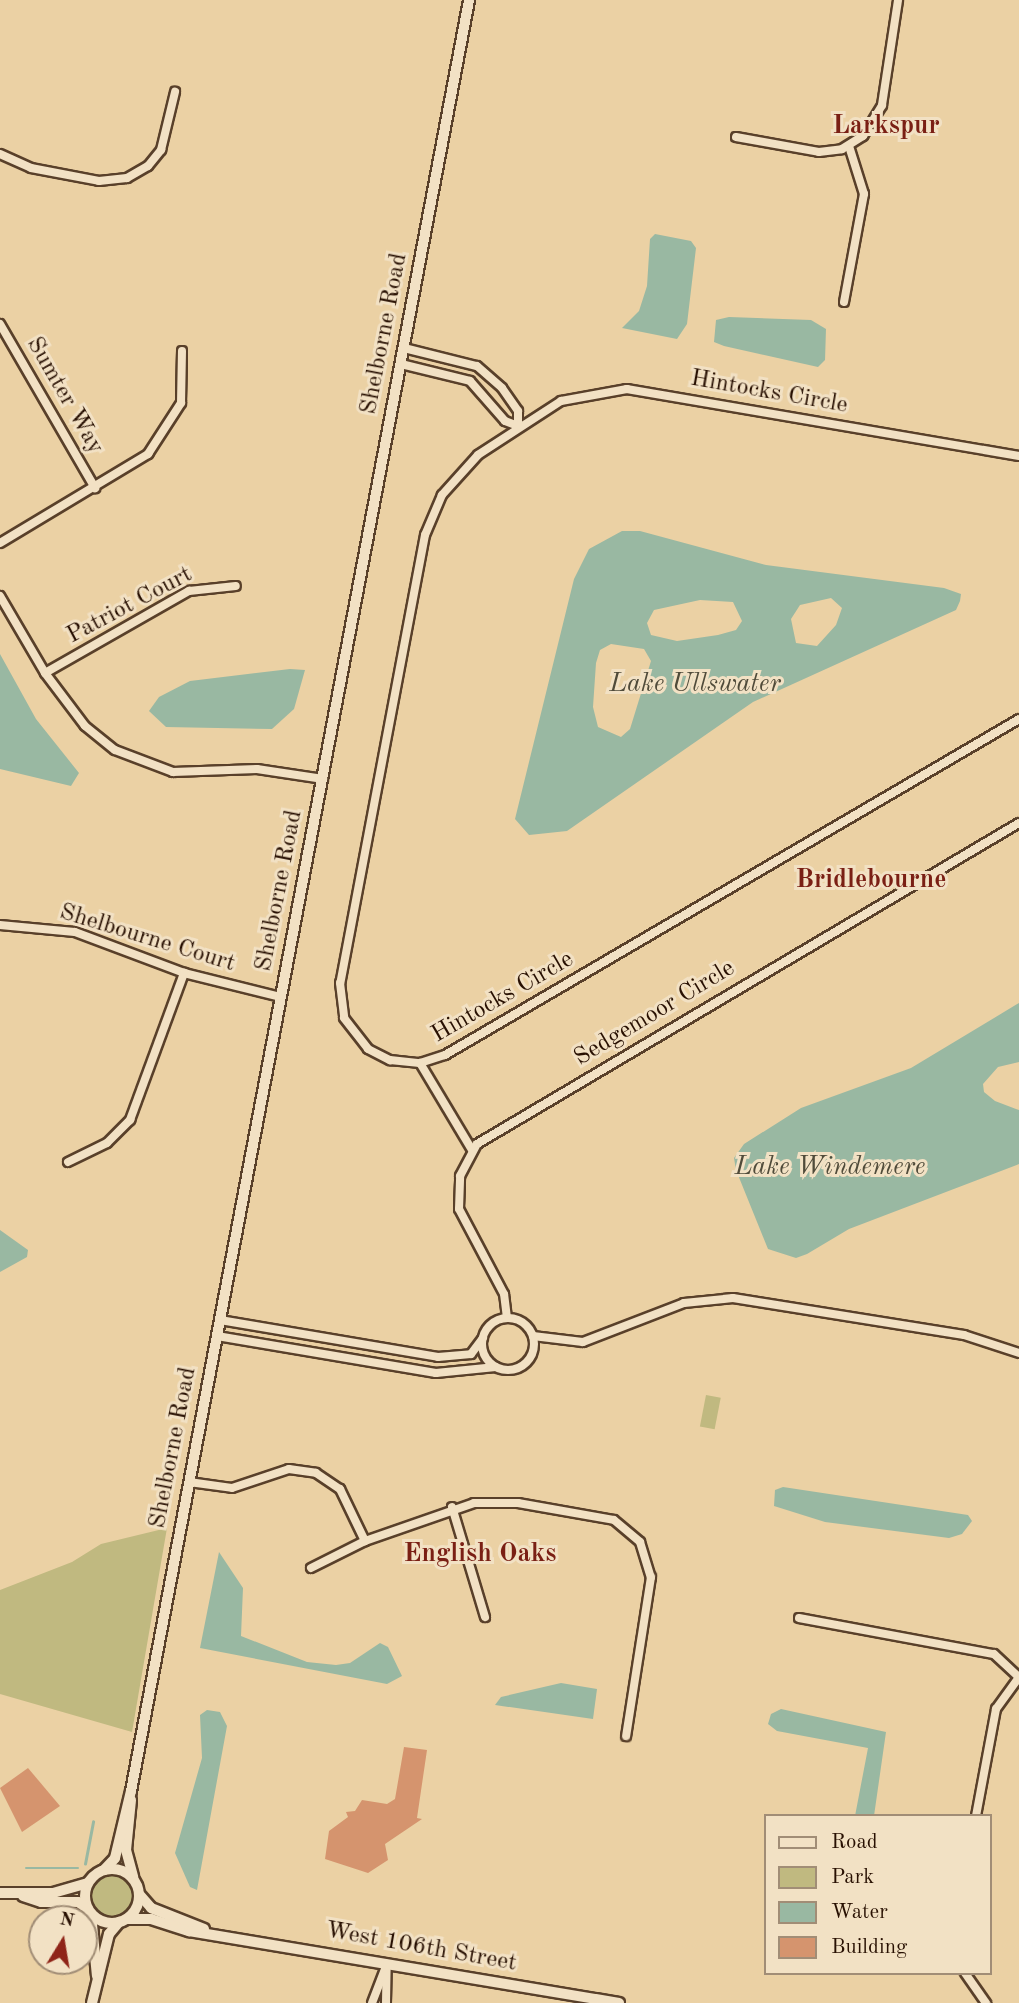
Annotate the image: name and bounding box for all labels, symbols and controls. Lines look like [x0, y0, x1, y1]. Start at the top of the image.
district label: Larkspur [832, 111, 940, 143]
street label: Shelborne Road [355, 251, 415, 417]
street label: Sumter Way [19, 332, 109, 460]
street label: Hintocks Circle [688, 365, 850, 421]
street label: Patriot Court [62, 561, 198, 651]
water label: Lake Ullswater [609, 669, 781, 701]
street label: Shelborne Road [250, 808, 310, 974]
district label: Bridlebourne [796, 865, 946, 897]
street label: Shelbourne Court [56, 899, 238, 979]
street label: Hintocks Circle [427, 946, 579, 1050]
street label: Sedgemoor Circle [569, 955, 741, 1073]
water label: Lake Windemere [735, 1152, 925, 1184]
street label: Shelborne Road [144, 1365, 204, 1531]
district label: English Oaks [404, 1539, 556, 1571]
legend [764, 1814, 991, 1975]
text: Road [831, 1832, 878, 1853]
text: Park [831, 1867, 874, 1888]
text: Water [831, 1902, 888, 1923]
north arrow [28, 1905, 98, 1975]
text: N [58, 1910, 76, 1932]
street label: West 106th Street [323, 1917, 519, 1979]
text: Building [831, 1937, 907, 1958]

